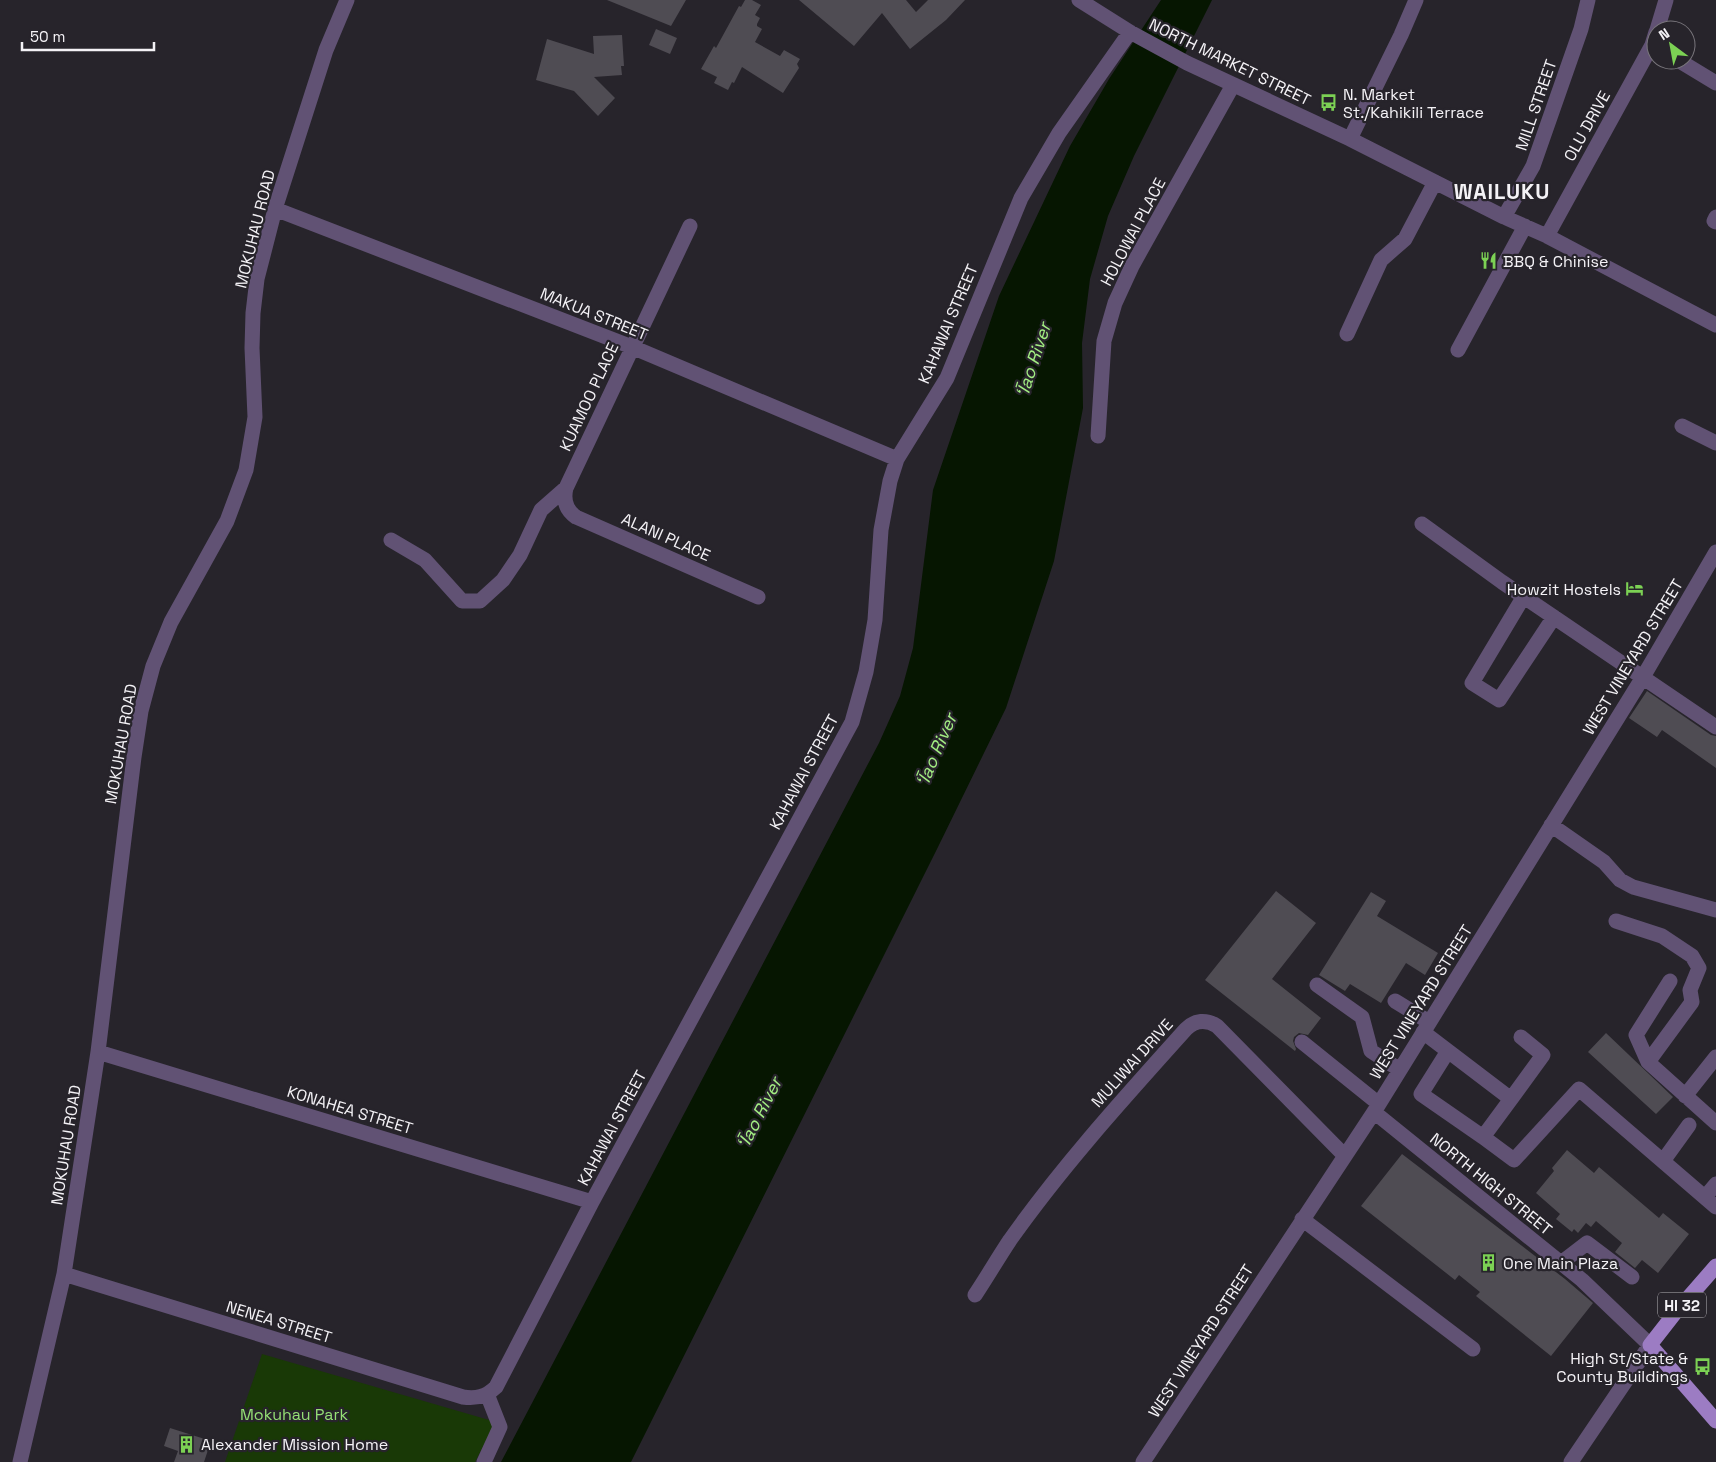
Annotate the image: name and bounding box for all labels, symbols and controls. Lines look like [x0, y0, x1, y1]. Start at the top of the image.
street label: NORTH MARKET STREET [1146, 14, 1314, 110]
scale bar [22, 20, 155, 52]
north arrow [1646, 20, 1696, 70]
text: N [1655, 24, 1673, 44]
text: 50 m [30, 27, 65, 46]
street label: MILL STREET [1511, 57, 1561, 153]
place label: N. Market St./Kahikili Terrace [1343, 84, 1484, 123]
street label: OLU DRIVE [1559, 87, 1615, 165]
bus stop icon: N. Market St./Kahikili Terrace [1319, 93, 1339, 113]
street label: MOKUHAU ROAD [230, 168, 280, 290]
street label: HOLOWAI PLACE [1096, 174, 1170, 290]
district label: WAILUKU [1454, 178, 1550, 205]
restaurant icon: BBQ & Chinise [1479, 251, 1499, 271]
place label: BBQ & Chinise [1503, 251, 1608, 272]
street label: KAHAWAI STREET [913, 261, 983, 387]
street label: MAKUA STREET [537, 283, 651, 345]
water label: ʻĪao River [1010, 318, 1057, 400]
street label: KUAMOO PLACE [555, 339, 623, 455]
street label: ALANI PLACE [618, 508, 714, 566]
street label: WEST VINEYARD STREET [1578, 575, 1688, 739]
place label: Howzit Hostels [1507, 579, 1621, 600]
hotel icon: Howzit Hostels [1625, 579, 1645, 599]
street label: MOKUHAU ROAD [100, 682, 142, 806]
water label: ʻĪao River [910, 708, 963, 790]
street label: KAHAWAI STREET [765, 711, 843, 833]
street label: WEST VINEYARD STREET [1365, 921, 1477, 1083]
street label: MULIWAI DRIVE [1087, 1014, 1177, 1112]
street label: KAHAWAI STREET [573, 1067, 651, 1189]
water label: ʻĪao River [731, 1071, 788, 1153]
street label: KONAHEA STREET [285, 1081, 415, 1139]
street label: MOKUHAU ROAD [46, 1083, 86, 1207]
street label: NORTH HIGH STREET [1426, 1128, 1556, 1240]
building icon: One Main Plaza [1479, 1253, 1499, 1273]
place label: One Main Plaza [1503, 1253, 1618, 1274]
street label: WEST VINEYARD STREET [1144, 1260, 1258, 1422]
road number: HI 32 [1658, 1292, 1706, 1318]
street label: NENEA STREET [224, 1296, 334, 1348]
place label: High St/State & County Buildings [1556, 1348, 1688, 1387]
bus stop icon: High St/State & County Buildings [1692, 1357, 1712, 1377]
park label: Mokuhau Park [240, 1404, 348, 1425]
building icon: Alexander Mission Home [177, 1434, 197, 1454]
place label: Alexander Mission Home [201, 1434, 388, 1455]

